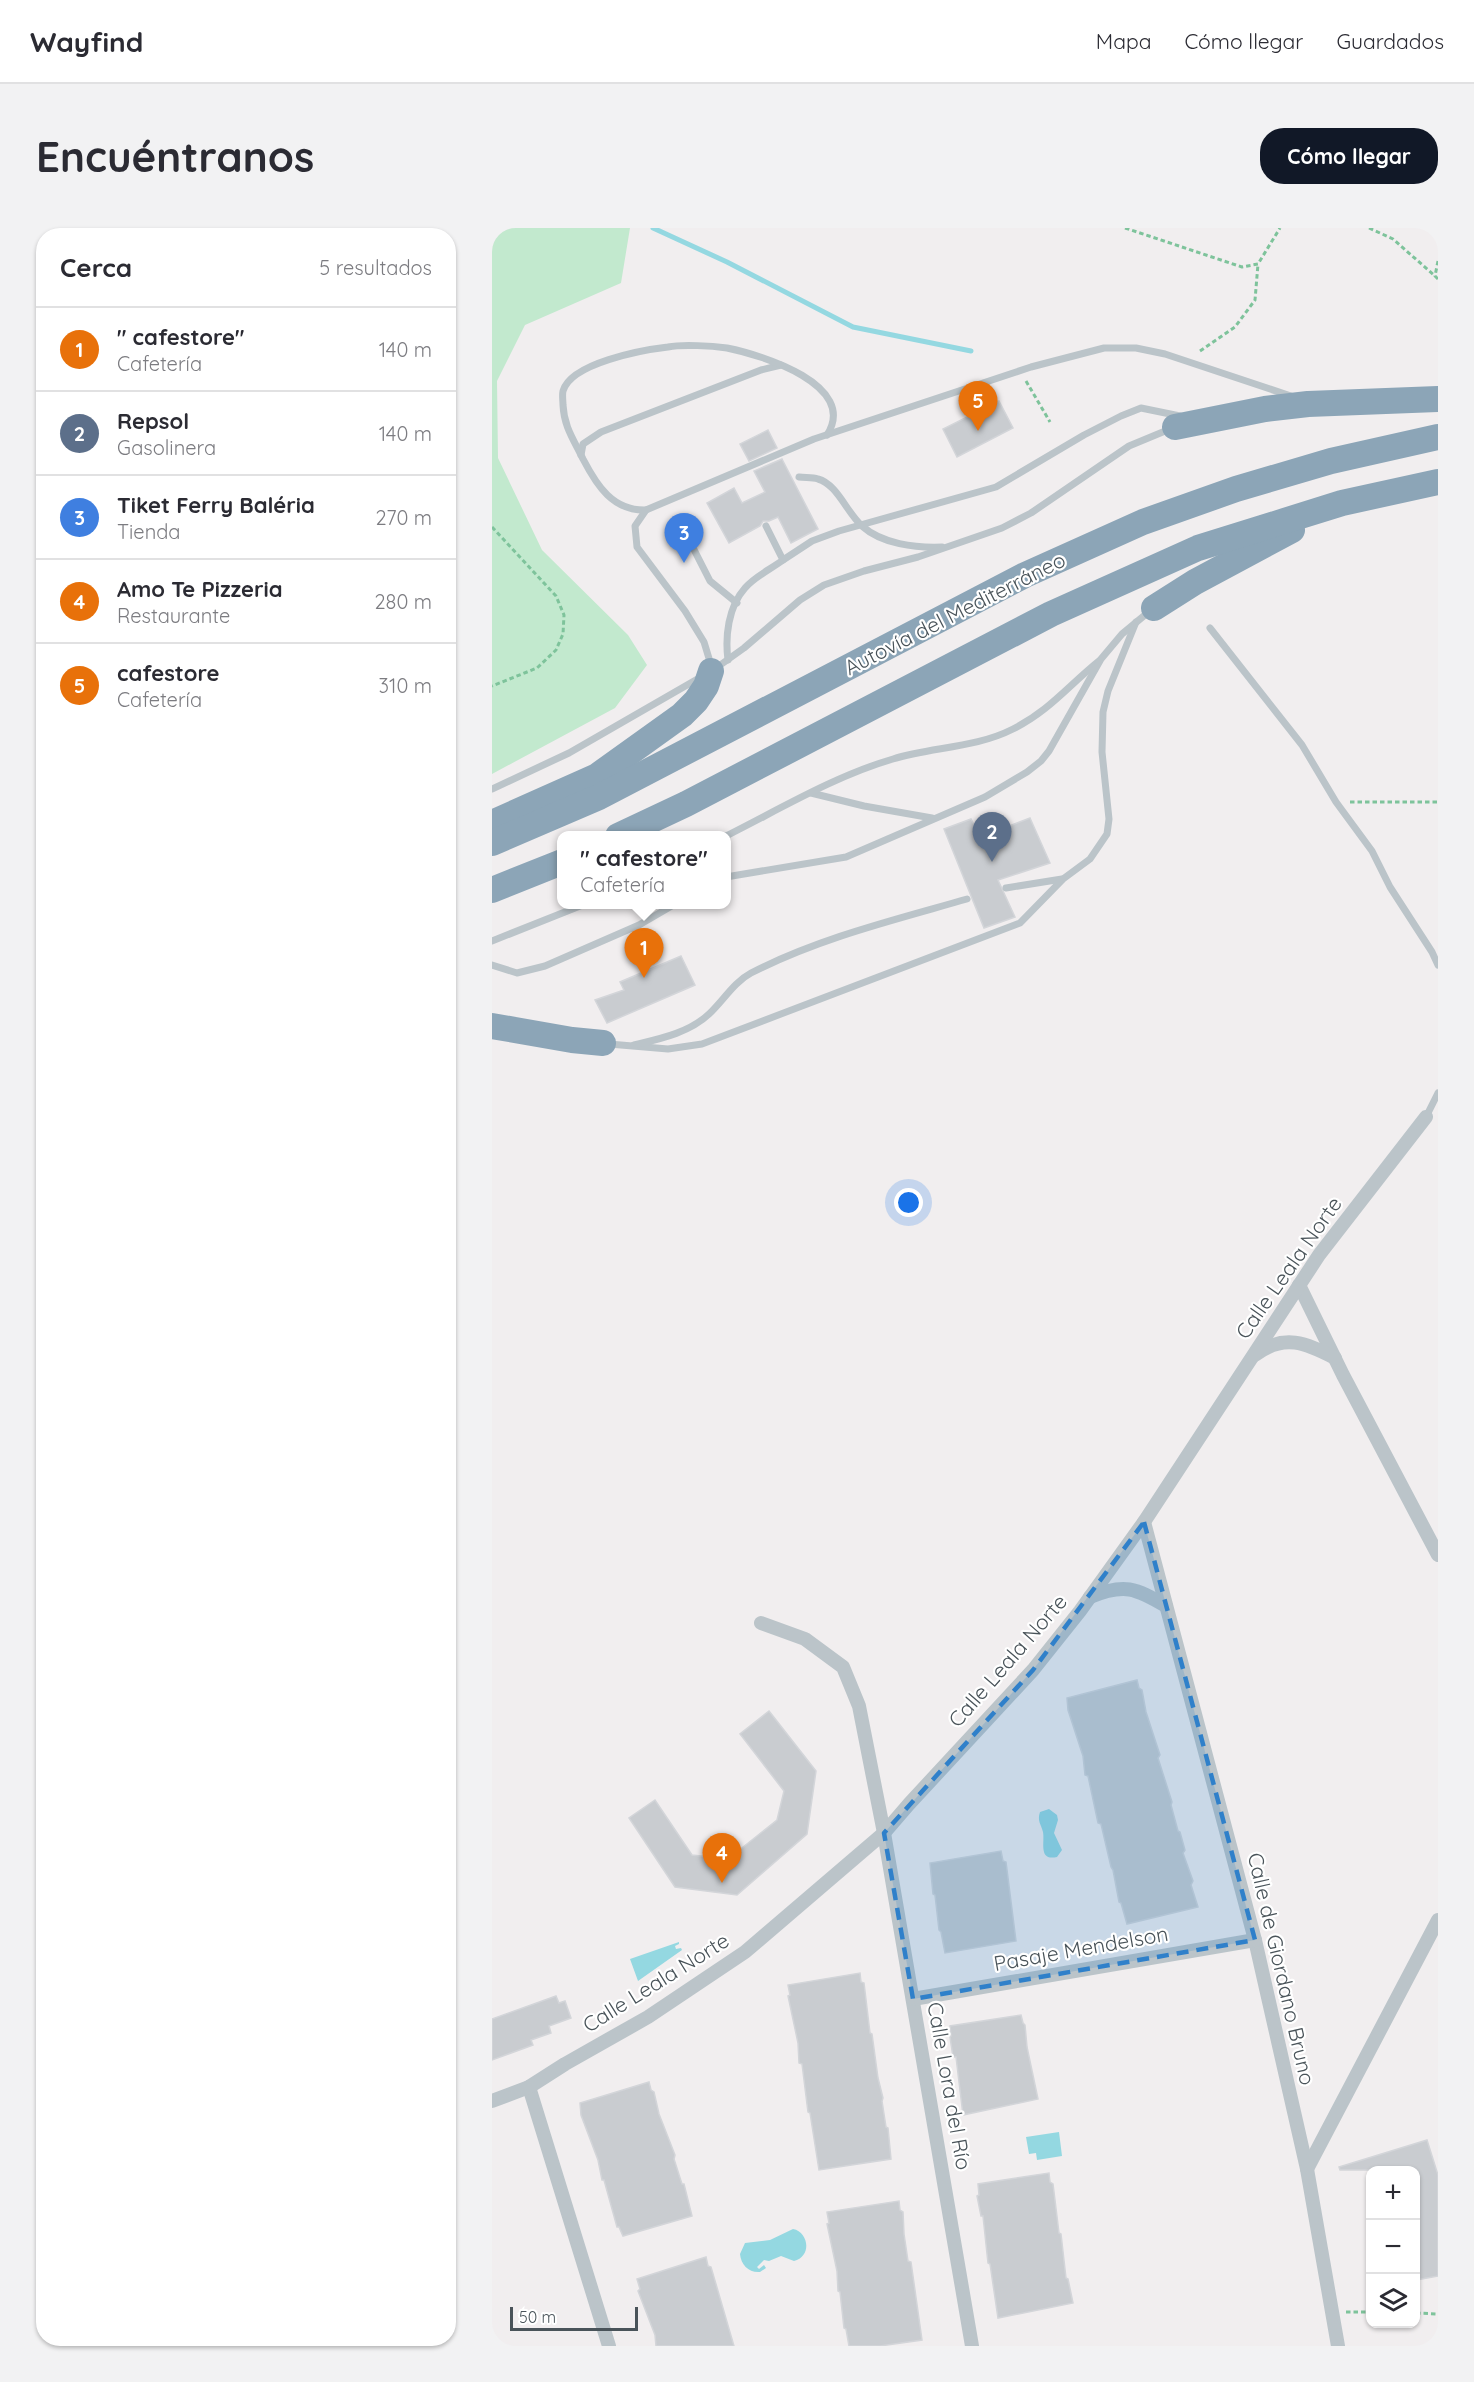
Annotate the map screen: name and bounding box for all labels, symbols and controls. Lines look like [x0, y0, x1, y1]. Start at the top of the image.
text: Wayfind [30, 24, 143, 59]
text: Mapa [1096, 28, 1151, 54]
text: Cómo llegar [1184, 28, 1303, 54]
text: Guardados [1336, 28, 1444, 54]
button: Cómo llegar [1260, 128, 1438, 184]
text: Encuéntranos [36, 130, 314, 183]
text: Cerca [60, 251, 132, 284]
text: 5 resultados [319, 255, 432, 280]
text: " cafestore" [117, 323, 245, 351]
text: 1 [76, 337, 83, 362]
text: 140 m [379, 337, 432, 362]
text: Cafetería [117, 351, 202, 376]
pin: 5 [958, 382, 998, 431]
text: Repsol [117, 407, 189, 435]
text: 2 [74, 421, 85, 446]
text: 140 m [379, 421, 432, 446]
text: Gasolinera [117, 435, 216, 460]
text: Tiket Ferry Baléria [117, 491, 315, 519]
text: 3 [74, 505, 85, 530]
text: 270 m [375, 505, 432, 530]
pin: 3 [664, 514, 704, 563]
text: Tienda [117, 519, 180, 544]
street label: Autovía del Mediterráneo [840, 546, 1070, 680]
text: Amo Te Pizzeria [117, 575, 283, 603]
text: 4 [74, 589, 85, 614]
text: 280 m [375, 589, 432, 614]
text: Restaurante [117, 603, 230, 628]
text: cafestore [117, 659, 219, 687]
text: 5 [74, 673, 85, 698]
text: 310 m [379, 673, 432, 698]
text: Cafetería [117, 687, 202, 712]
pin: 2 [972, 812, 1012, 862]
popup [557, 831, 731, 909]
text: " cafestore" [580, 844, 708, 872]
text: Cafetería [580, 872, 665, 897]
pin: 1 [624, 928, 664, 978]
your location [894, 1188, 923, 1217]
street label: Calle Leala Norte [1229, 1191, 1347, 1344]
street label: Calle Leala Norte [942, 1589, 1072, 1732]
pin: 4 [702, 1834, 742, 1883]
street label: Calle de Giordano Bruno [1243, 1850, 1321, 2088]
street label: Pasaje Mendelson [992, 1920, 1170, 1976]
street label: Calle Leala Norte [578, 1927, 733, 2038]
street label: Calle Lora del Río [922, 2000, 978, 2172]
map controls [1366, 2166, 1420, 2328]
button: + [1366, 2166, 1420, 2220]
button: − [1366, 2220, 1420, 2274]
button: layers [1366, 2274, 1420, 2328]
scale bar [510, 2304, 638, 2332]
text: 50 m [519, 2307, 556, 2327]

